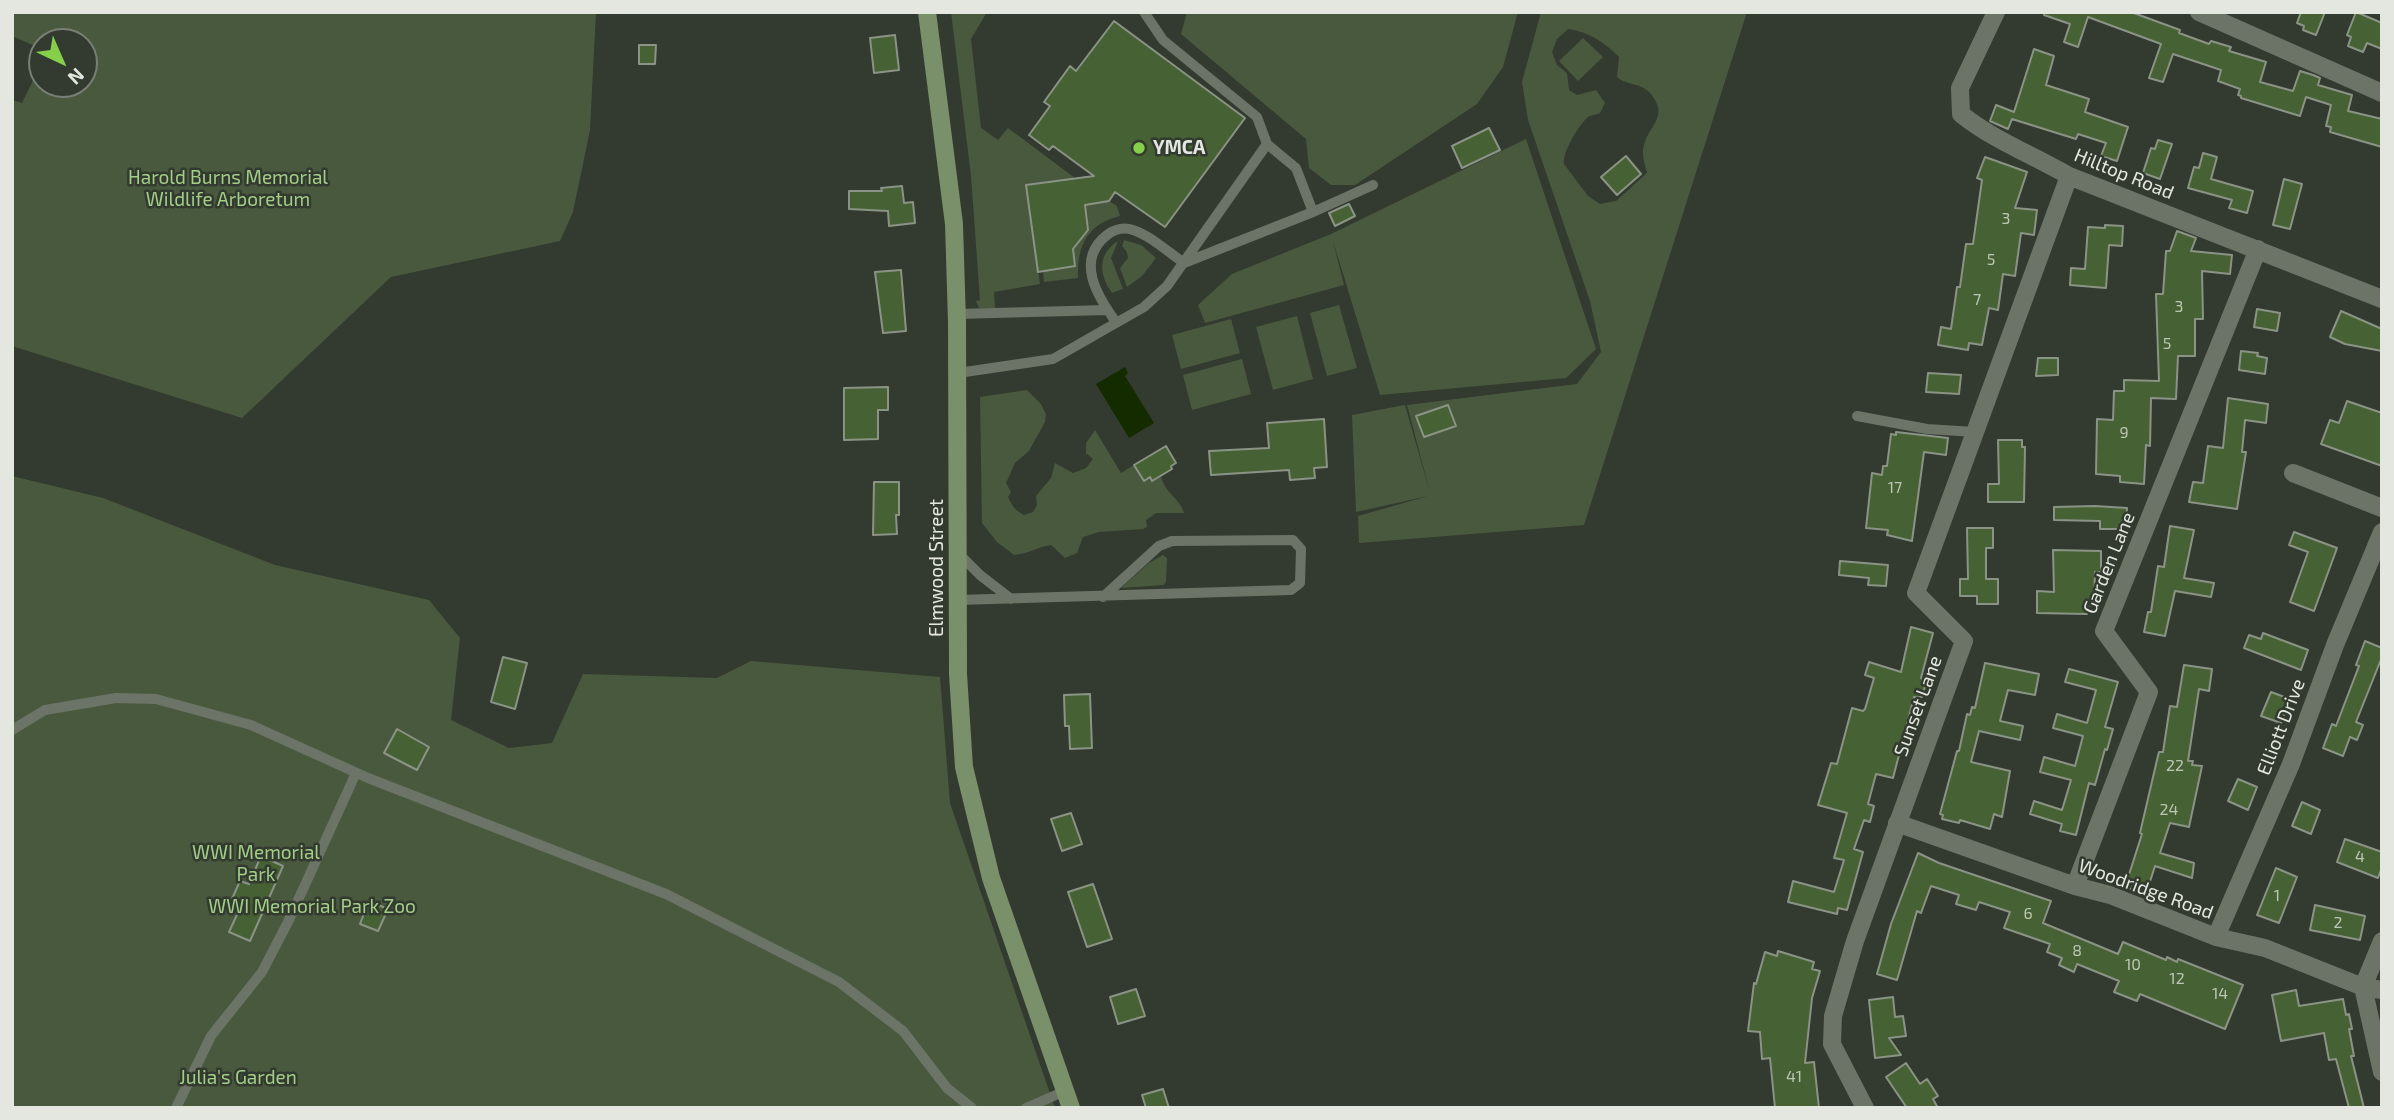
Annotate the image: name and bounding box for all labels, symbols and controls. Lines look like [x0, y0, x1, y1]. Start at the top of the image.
north arrow [28, 28, 98, 98]
text: N [64, 64, 89, 90]
place label: YMCA [1153, 137, 1205, 159]
marker: YMCA [1131, 140, 1147, 156]
street label: Hilltop Road [2071, 144, 2177, 204]
park label: Harold Burns Memorial Wildlife Arboretum [128, 167, 328, 211]
house number: 3 [2002, 209, 2010, 229]
house number: 5 [1987, 250, 1995, 270]
house number: 7 [1973, 290, 1981, 310]
house number: 3 [2175, 297, 2183, 317]
house number: 5 [2163, 334, 2171, 354]
house number: 9 [2119, 423, 2129, 443]
house number: 17 [1888, 478, 1902, 498]
street label: Elmwood Street [926, 499, 948, 637]
street label: Garden Lane [2078, 509, 2140, 617]
street label: Sunset Lane [1889, 653, 1947, 759]
street label: Elliott Drive [2252, 676, 2310, 778]
house number: 22 [2166, 756, 2184, 776]
house number: 24 [2160, 800, 2178, 820]
park label: WWI Memorial Park [192, 842, 320, 886]
house number: 4 [2355, 847, 2365, 867]
street label: Woodridge Road [2075, 854, 2217, 924]
house number: 1 [2274, 886, 2280, 906]
park label: WWI Memorial Park Zoo [208, 896, 416, 918]
house number: 6 [2023, 904, 2033, 924]
house number: 2 [2334, 913, 2342, 933]
house number: 8 [2072, 941, 2082, 961]
house number: 10 [2125, 955, 2141, 975]
house number: 12 [2169, 969, 2185, 989]
house number: 14 [2212, 984, 2228, 1004]
park label: Julia's Garden [179, 1067, 297, 1089]
house number: 41 [1786, 1067, 1802, 1087]

